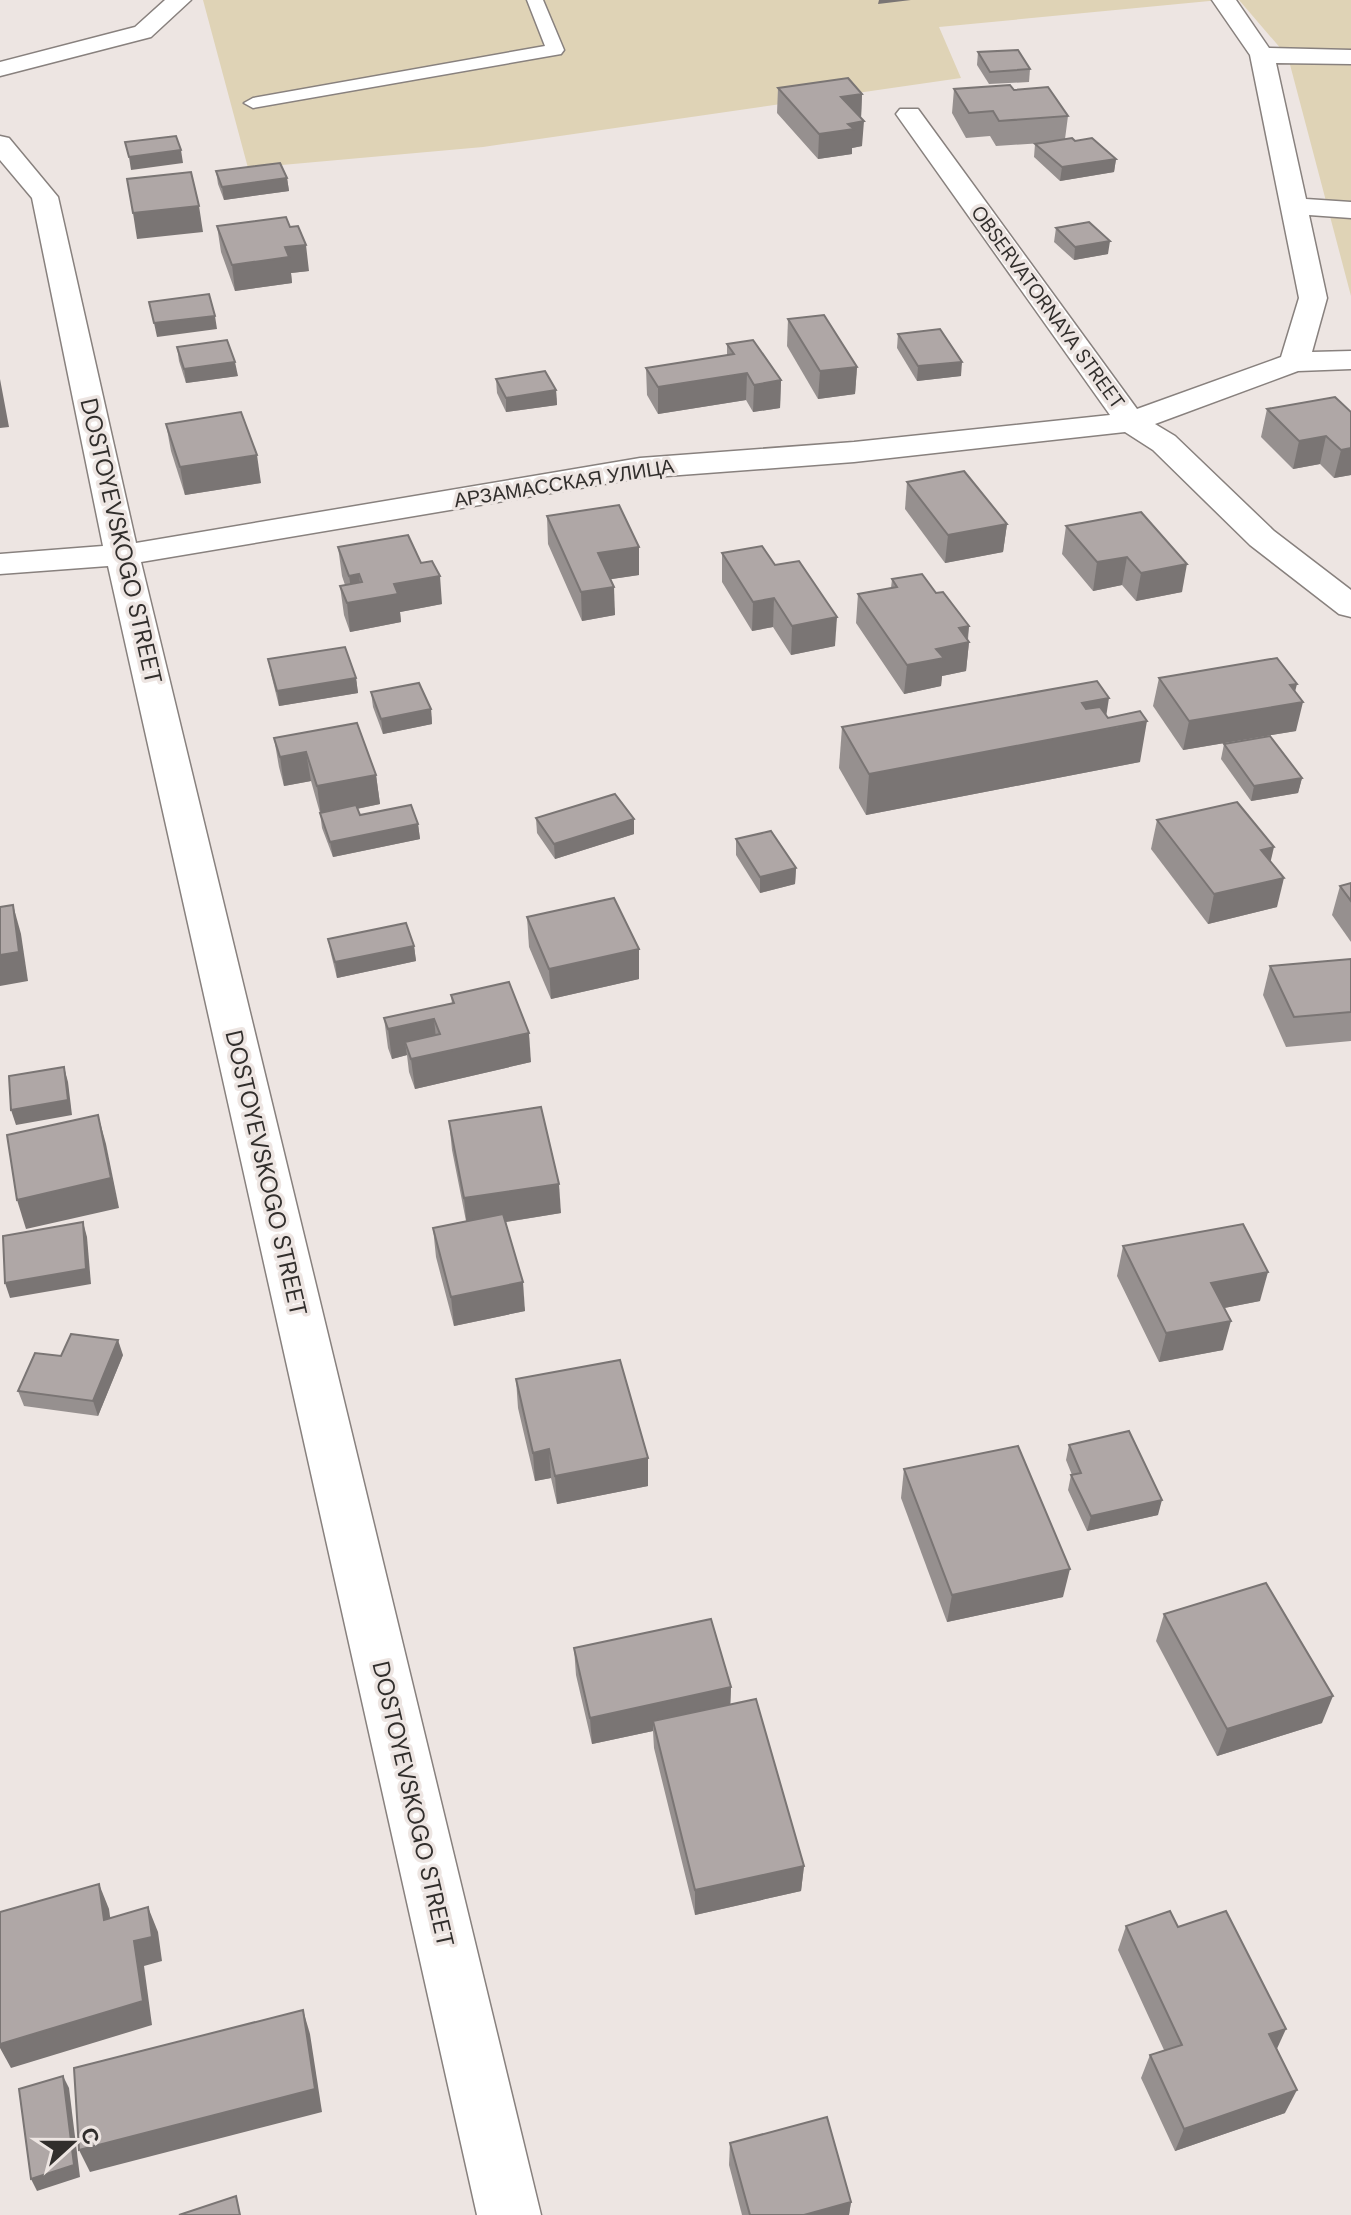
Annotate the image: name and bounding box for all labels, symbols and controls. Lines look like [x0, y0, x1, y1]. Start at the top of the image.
street label: OBSERVATORNAYA STREET [965, 200, 1131, 414]
street label: DOSTOYEVSKOGO STREET [74, 395, 169, 687]
street label: АРЗАМАССКАЯ УЛИЦА [452, 453, 677, 513]
street label: DOSTOYEVSKOGO STREET [219, 1027, 314, 1319]
street label: DOSTOYEVSKOGO STREET [366, 1658, 461, 1950]
north arrow [32, 2103, 112, 2183]
text: С [74, 2123, 107, 2149]

